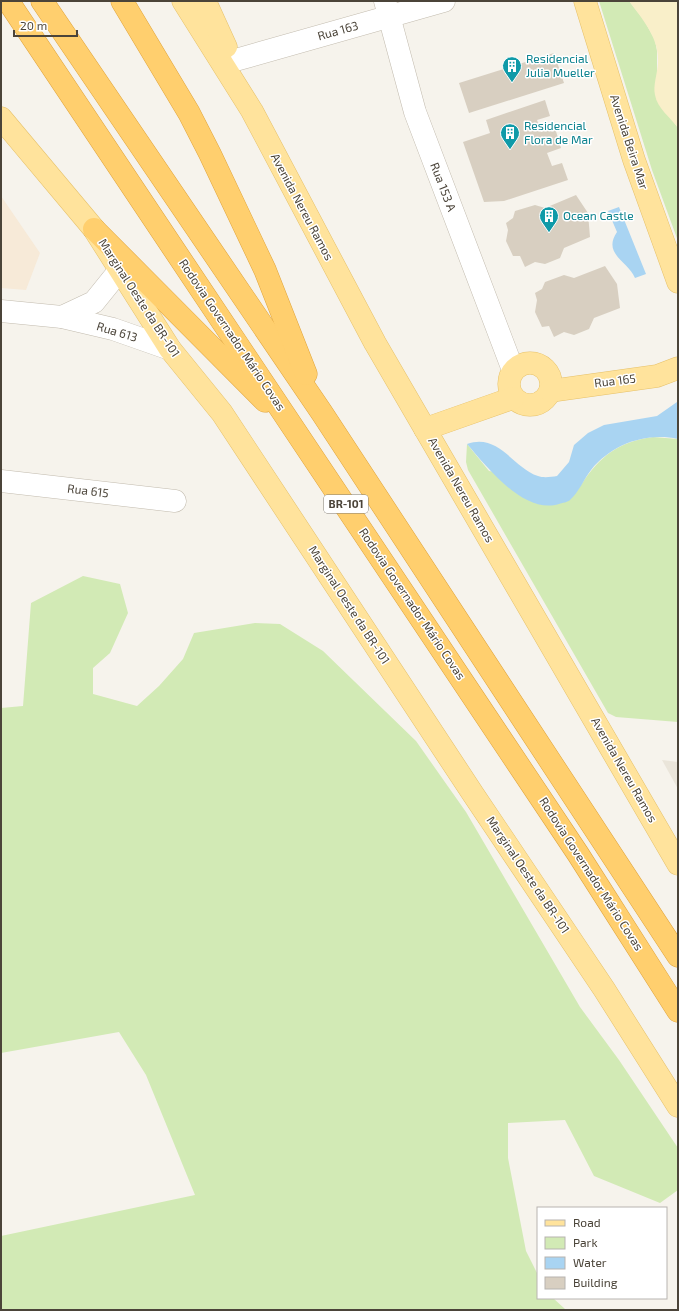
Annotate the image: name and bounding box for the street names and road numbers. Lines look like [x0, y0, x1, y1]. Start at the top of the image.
street label: Rua 163 [316, 18, 360, 43]
street label: Avenida Beira Mar [608, 92, 652, 191]
street label: Avenida Nereu Ramos [269, 151, 337, 262]
street label: Rua 153 A [428, 160, 460, 214]
street label: Marginal Oeste da BR-101 [96, 236, 183, 359]
street label: Rodovia Governador Mário Covas [177, 256, 289, 413]
street label: Rua 613 [95, 318, 139, 344]
street label: Rua 165 [593, 371, 636, 389]
street label: Avenida Nereu Ramos [426, 434, 498, 545]
street label: Rua 615 [67, 481, 110, 499]
road number: BR-101 [324, 495, 368, 513]
street label: Rodovia Governador Mário Covas [357, 525, 469, 682]
street label: Marginal Oeste da BR-101 [306, 543, 393, 666]
street label: Avenida Nereu Ramos [589, 714, 661, 825]
street label: Rodovia Governador Mário Covas [537, 794, 647, 953]
street label: Marginal Oeste da BR-101 [484, 813, 573, 936]

